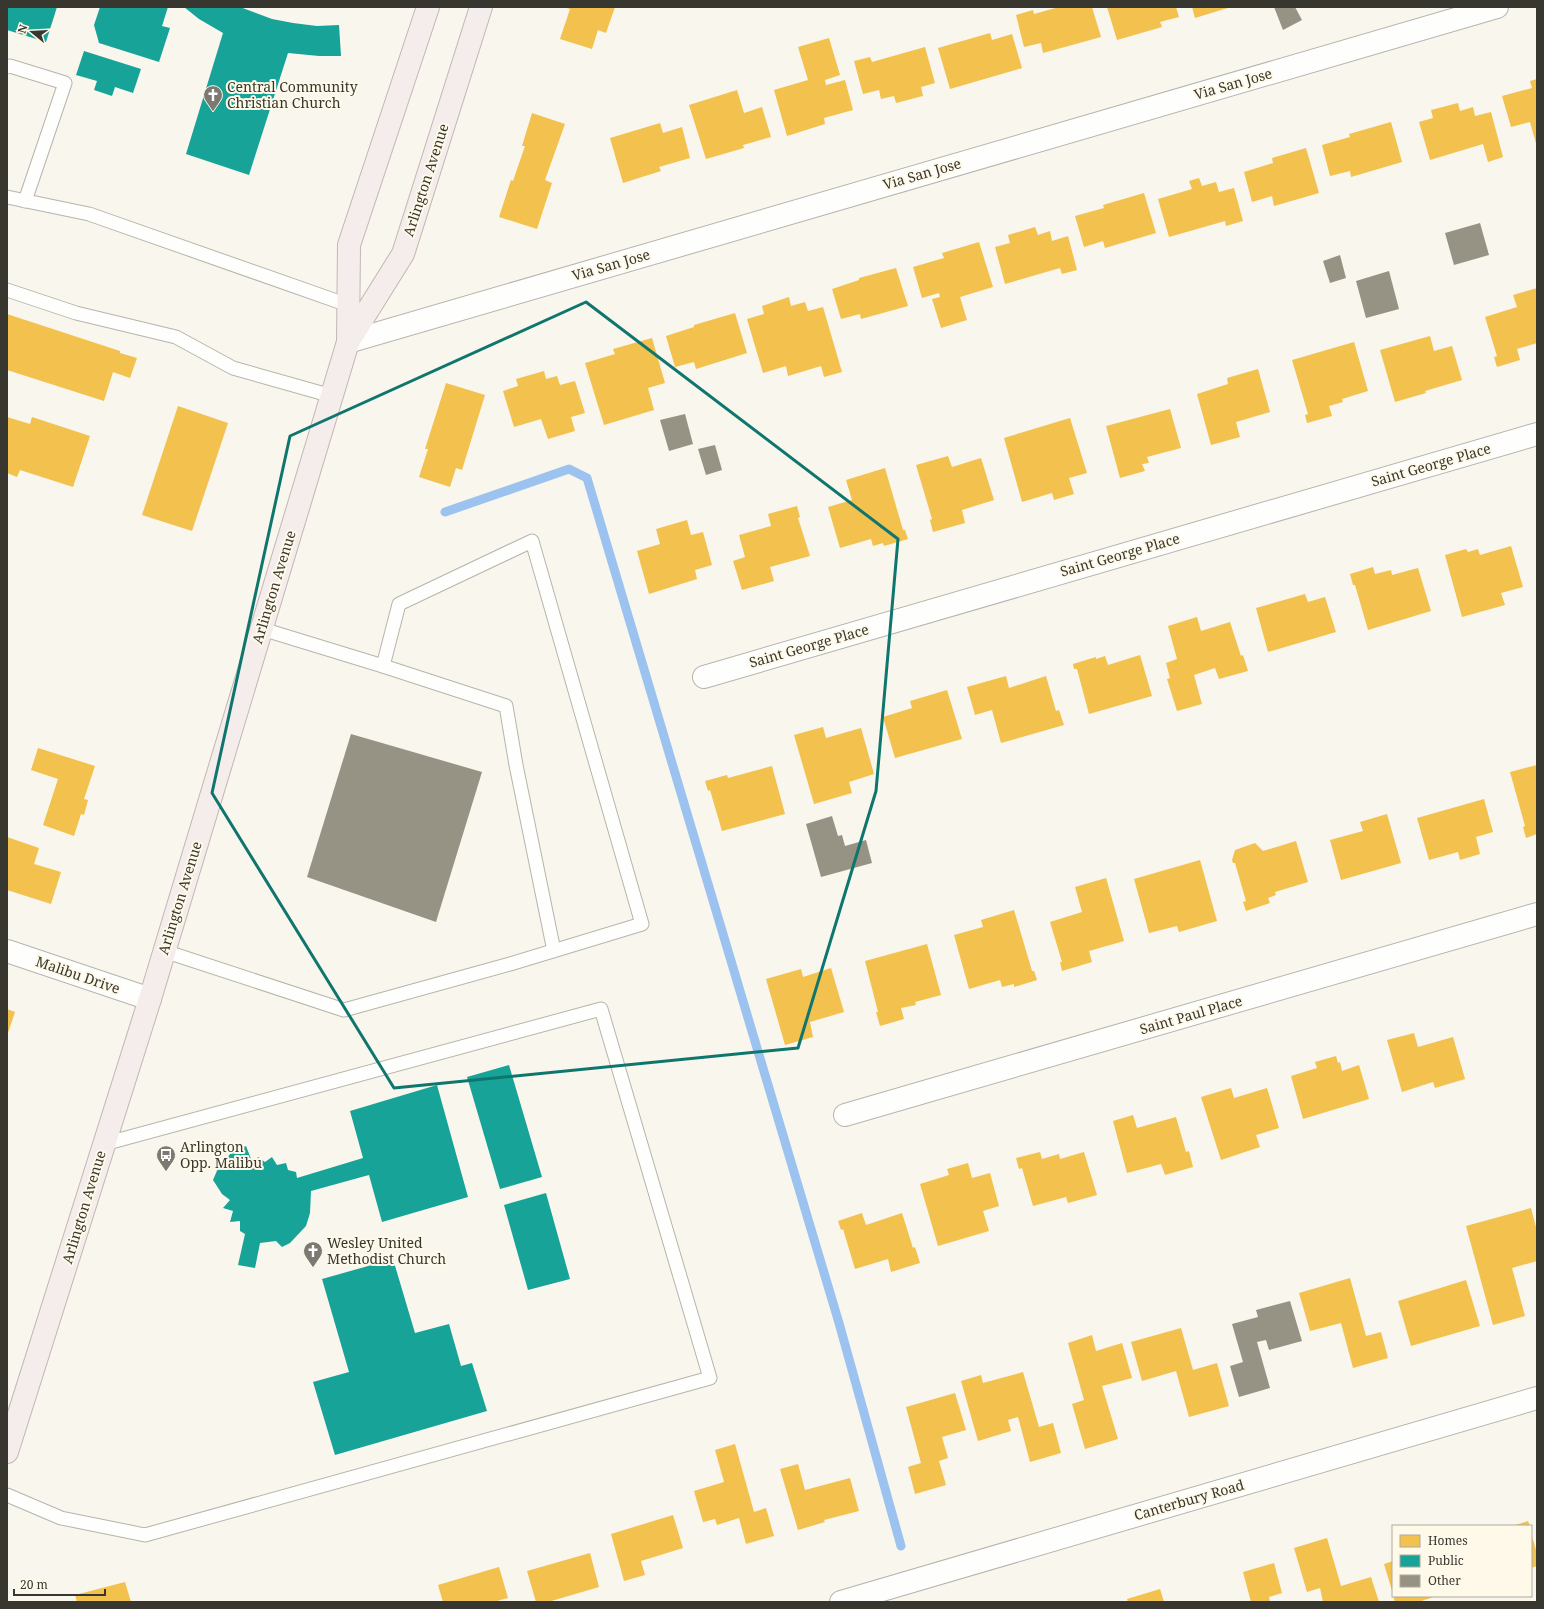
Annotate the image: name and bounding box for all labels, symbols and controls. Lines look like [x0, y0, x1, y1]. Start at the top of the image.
north arrow [12, 12, 52, 52]
text: N [14, 22, 31, 35]
street label: Via San Jose [1192, 63, 1274, 104]
place label: Central Community Christian Church [227, 77, 358, 112]
church icon: Central Community Christian Church [202, 84, 224, 112]
street label: Arlington Avenue [398, 121, 453, 239]
street label: Via San Jose [881, 153, 963, 194]
street label: Via San Jose [570, 244, 652, 285]
street label: Saint George Place [1369, 438, 1493, 491]
street label: Arlington Avenue [247, 528, 300, 646]
street label: Saint George Place [1058, 528, 1182, 581]
street label: Saint George Place [747, 619, 871, 672]
street label: Arlington Avenue [153, 839, 206, 957]
street label: Malibu Drive [34, 951, 123, 998]
street label: Saint Paul Place [1137, 991, 1244, 1038]
place label: Arlington Opp. Malibu [180, 1137, 262, 1172]
bus stop icon: Arlington Opp. Malibu [155, 1144, 177, 1172]
street label: Arlington Avenue [57, 1148, 110, 1266]
place label: Wesley United Methodist Church [327, 1233, 446, 1268]
church icon: Wesley United Methodist Church [302, 1240, 324, 1268]
street label: Canterbury Road [1132, 1475, 1247, 1524]
legend [1392, 1525, 1532, 1597]
text: Homes [1428, 1532, 1468, 1549]
text: Public [1428, 1552, 1464, 1569]
scale bar [14, 1571, 105, 1597]
text: Other [1428, 1572, 1461, 1589]
text: 20 m [20, 1576, 48, 1593]

